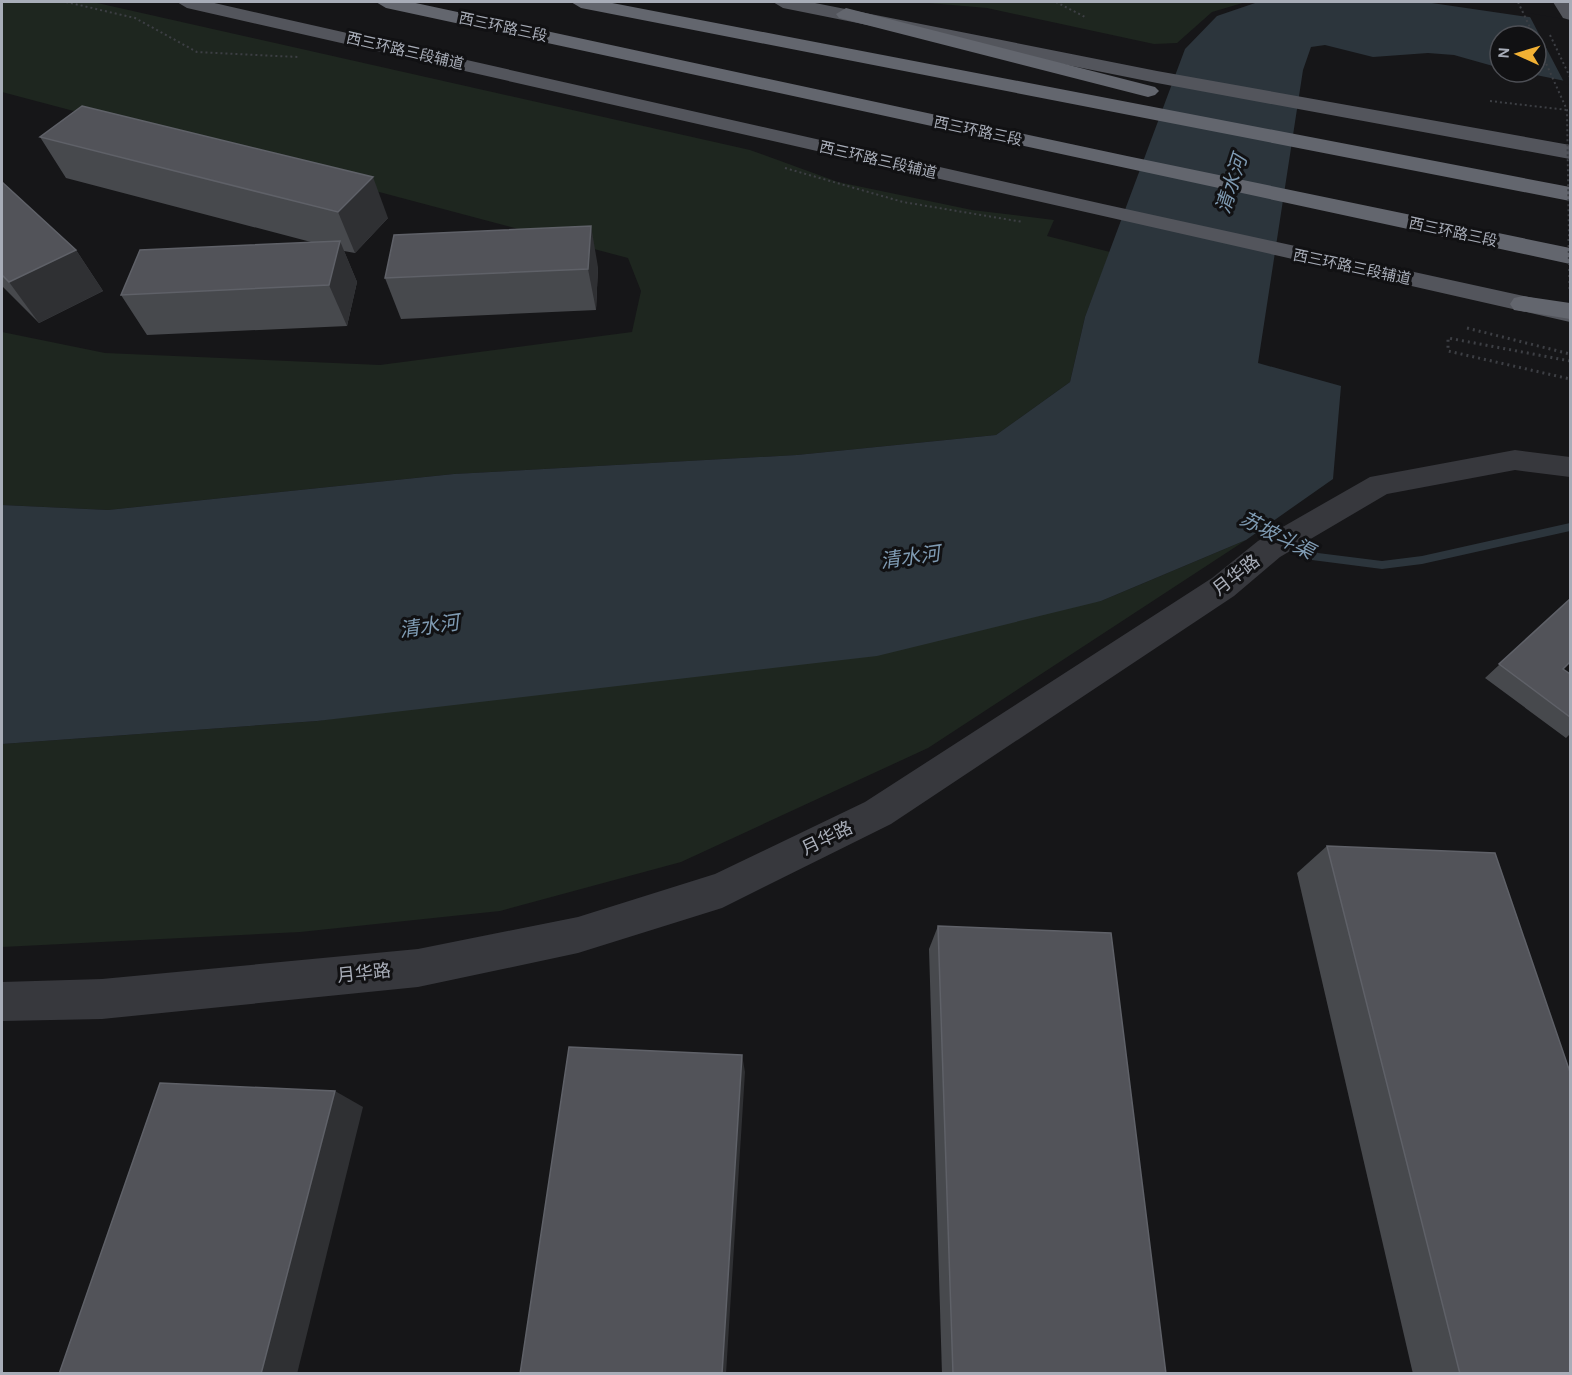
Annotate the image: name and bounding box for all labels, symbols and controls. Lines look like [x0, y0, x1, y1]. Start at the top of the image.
street label: 西三环路三段 [457, 9, 549, 45]
north arrow [1488, 24, 1548, 84]
street label: 西三环路三段辅道 [345, 29, 465, 73]
text: N [1494, 47, 1513, 59]
street label: 西三环路三段 [932, 113, 1024, 149]
street label: 西三环路三段辅道 [818, 138, 938, 182]
water label: 清水河 [1211, 148, 1253, 216]
street label: 西三环路三段 [1407, 214, 1499, 250]
street label: 西三环路三段辅道 [1291, 246, 1413, 288]
water label: 苏坡斗渠 [1236, 507, 1320, 565]
water label: 清水河 [879, 541, 945, 573]
street label: 月华路 [1208, 550, 1264, 600]
water label: 清水河 [398, 610, 464, 642]
street label: 月华路 [798, 816, 856, 860]
street label: 月华路 [336, 959, 392, 987]

